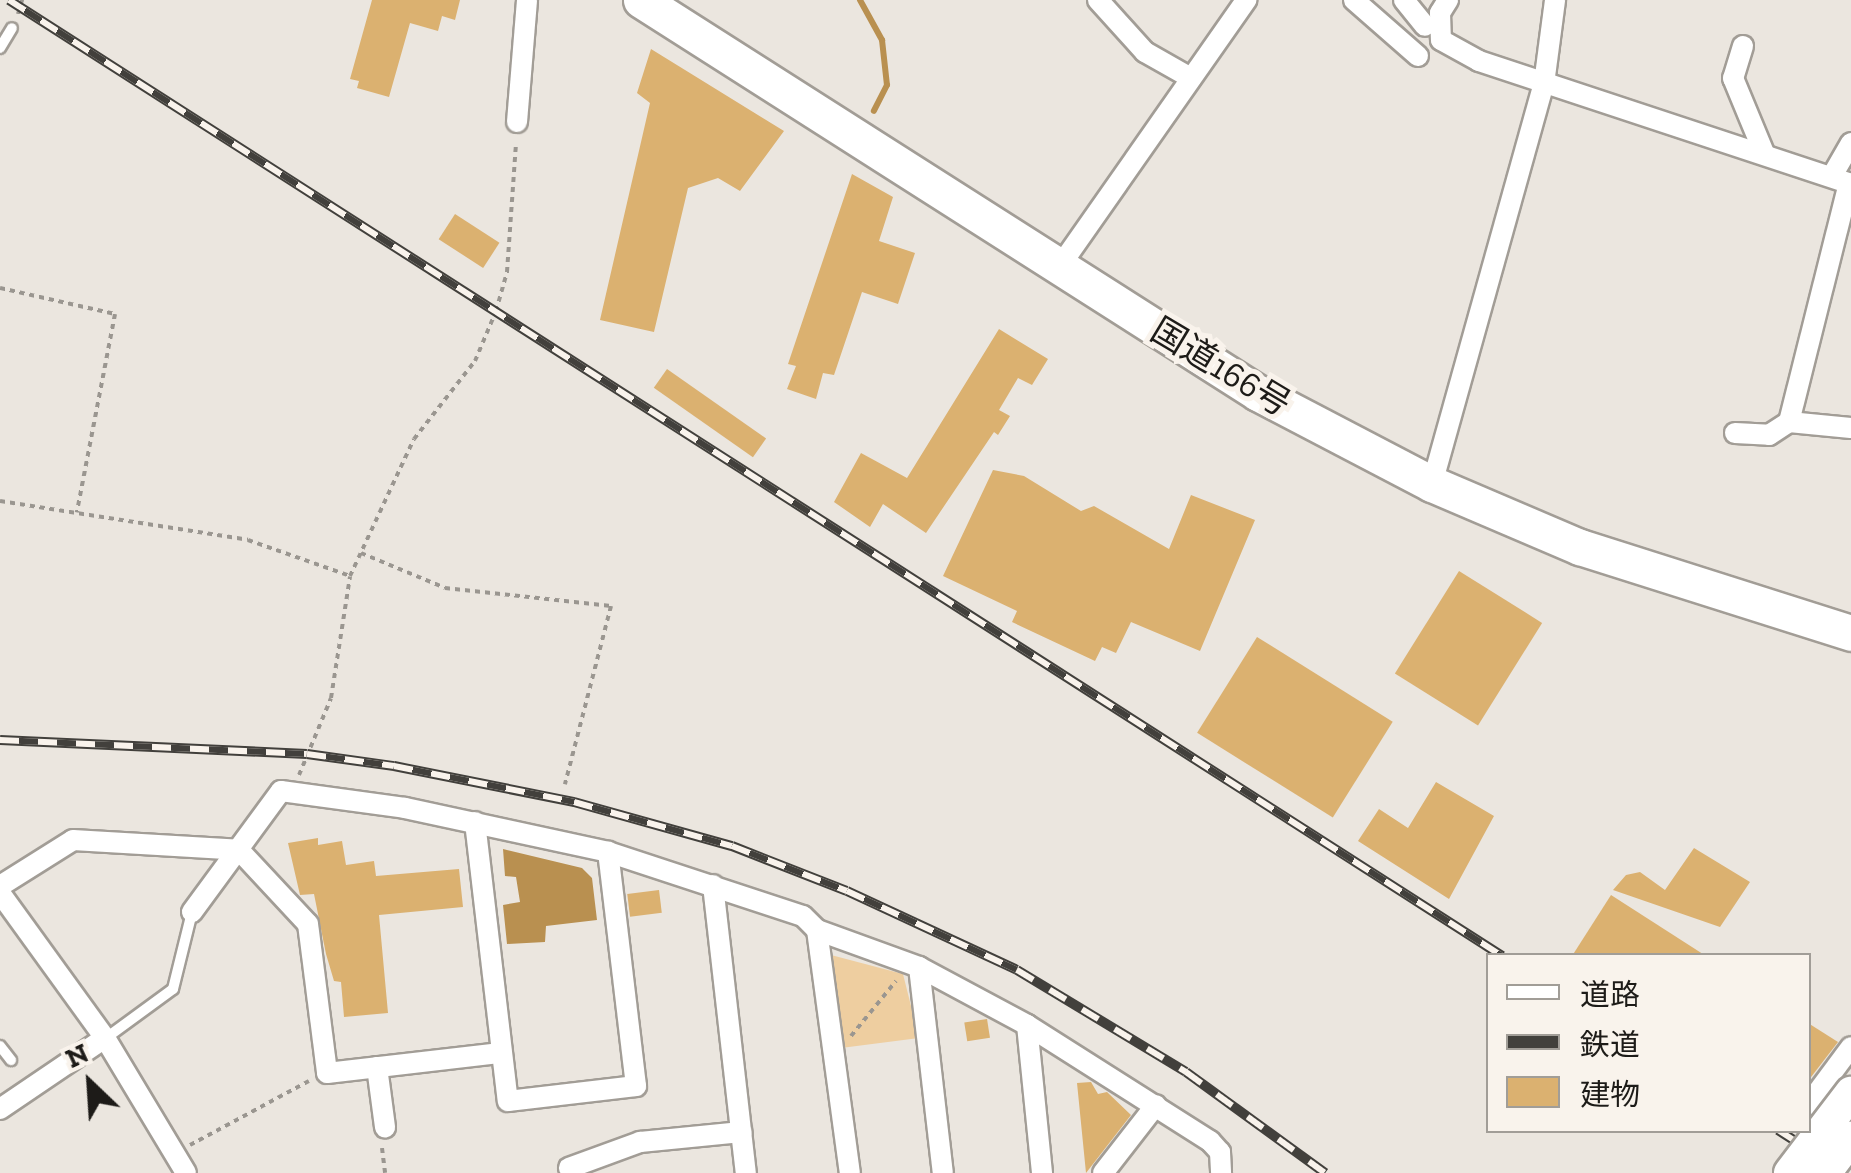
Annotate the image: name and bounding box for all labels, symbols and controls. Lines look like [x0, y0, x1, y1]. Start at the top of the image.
street label: 国道166号 [1143, 309, 1299, 425]
legend [1486, 953, 1811, 1133]
text: 道路 [1580, 977, 1640, 1013]
text: 鉄道 [1580, 1027, 1640, 1063]
north arrow [40, 1033, 140, 1133]
text: N [60, 1036, 94, 1075]
text: 建物 [1580, 1077, 1640, 1113]

